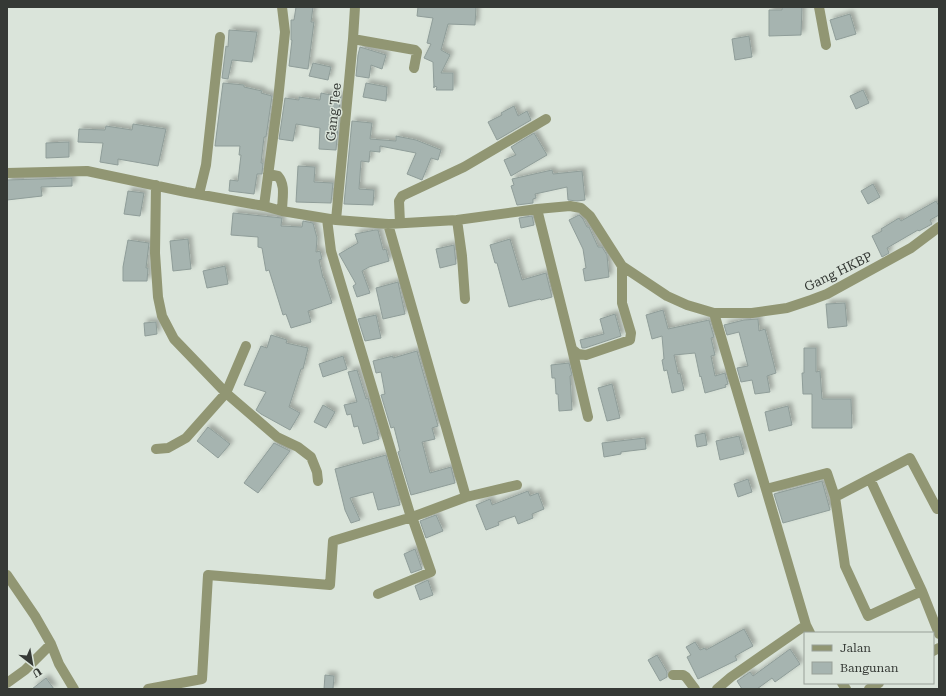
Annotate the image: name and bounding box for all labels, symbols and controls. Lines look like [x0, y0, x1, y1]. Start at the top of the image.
street label: Gang Tee [323, 82, 344, 142]
street label: Gang HKBP [802, 249, 875, 294]
legend [804, 632, 934, 684]
text: Jalan [840, 641, 871, 655]
north arrow [12, 644, 52, 684]
text: Bangunan [840, 661, 899, 675]
text: U [29, 664, 44, 680]

